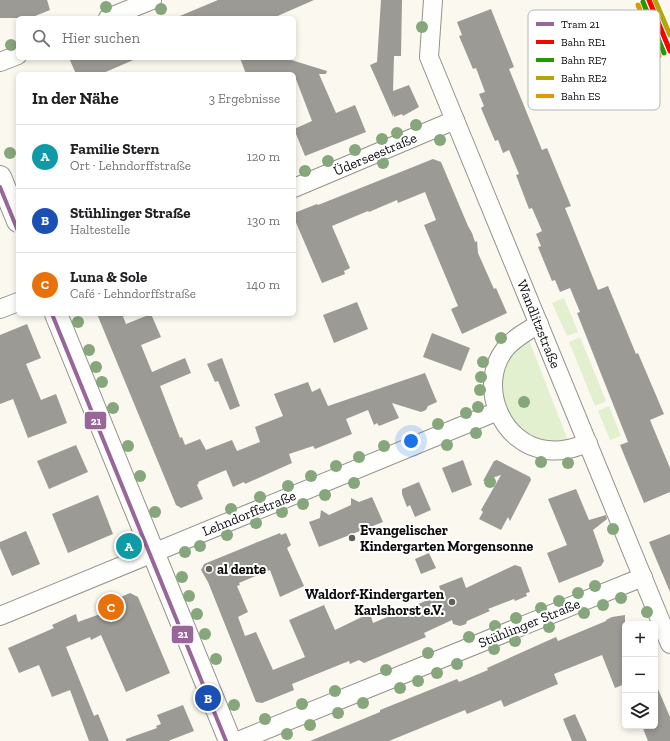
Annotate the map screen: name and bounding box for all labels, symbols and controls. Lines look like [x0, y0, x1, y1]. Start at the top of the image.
legend [528, 10, 660, 110]
search box [16, 16, 296, 60]
text: Tram 21 [561, 18, 600, 31]
icon: search [30, 27, 52, 49]
text: Hier suchen [62, 29, 140, 47]
text: Bahn RE1 [561, 36, 606, 49]
text: Bahn RE7 [561, 54, 606, 67]
text: Bahn RE2 [561, 72, 607, 85]
text: In der Nähe [32, 88, 119, 108]
text: Bahn ES [561, 90, 600, 103]
text: 3 Ergebnisse [209, 91, 280, 106]
street label: Üderseestraße [331, 129, 420, 180]
text: Familie Stern [70, 140, 159, 158]
text: A [41, 149, 49, 164]
text: 120 m [247, 149, 280, 164]
text: Ort · Lehndorffstraße [70, 158, 191, 173]
text: Stühlinger Straße [70, 204, 190, 222]
text: B [41, 213, 49, 228]
text: 130 m [247, 213, 280, 228]
text: Haltestelle [70, 222, 130, 237]
text: Luna & Sole [70, 268, 147, 286]
text: C [41, 277, 49, 292]
text: 140 m [246, 277, 280, 292]
street label: Wandlitzstraße [513, 277, 564, 371]
text: Café · Lehndorffstraße [70, 286, 196, 301]
line badge: 21 [84, 411, 107, 430]
text: 21 [91, 415, 102, 428]
your location [401, 431, 421, 451]
street label: Lehndorffstraße [200, 487, 299, 540]
place label: Evangelischer Kindergarten Morgensonne [360, 522, 534, 555]
pin: A [116, 531, 142, 561]
marker: Evangelischer Kindergarten Morgensonne [347, 533, 357, 543]
place label: al dente [217, 561, 266, 578]
marker: al dente [204, 564, 214, 574]
place label: Waldorf-Kindergarten Karlshorst e.V. [305, 586, 445, 619]
pin: C [98, 592, 124, 622]
street label: Stühlinger Straße [476, 595, 583, 652]
marker: Waldorf-Kindergarten Karlshorst e.V. [447, 597, 457, 607]
map controls [622, 621, 658, 729]
button: + [622, 621, 658, 657]
line badge: 21 [171, 625, 194, 644]
text: 21 [178, 628, 189, 641]
button: − [622, 657, 658, 693]
pin: B [195, 683, 221, 713]
button: layers [622, 693, 658, 729]

